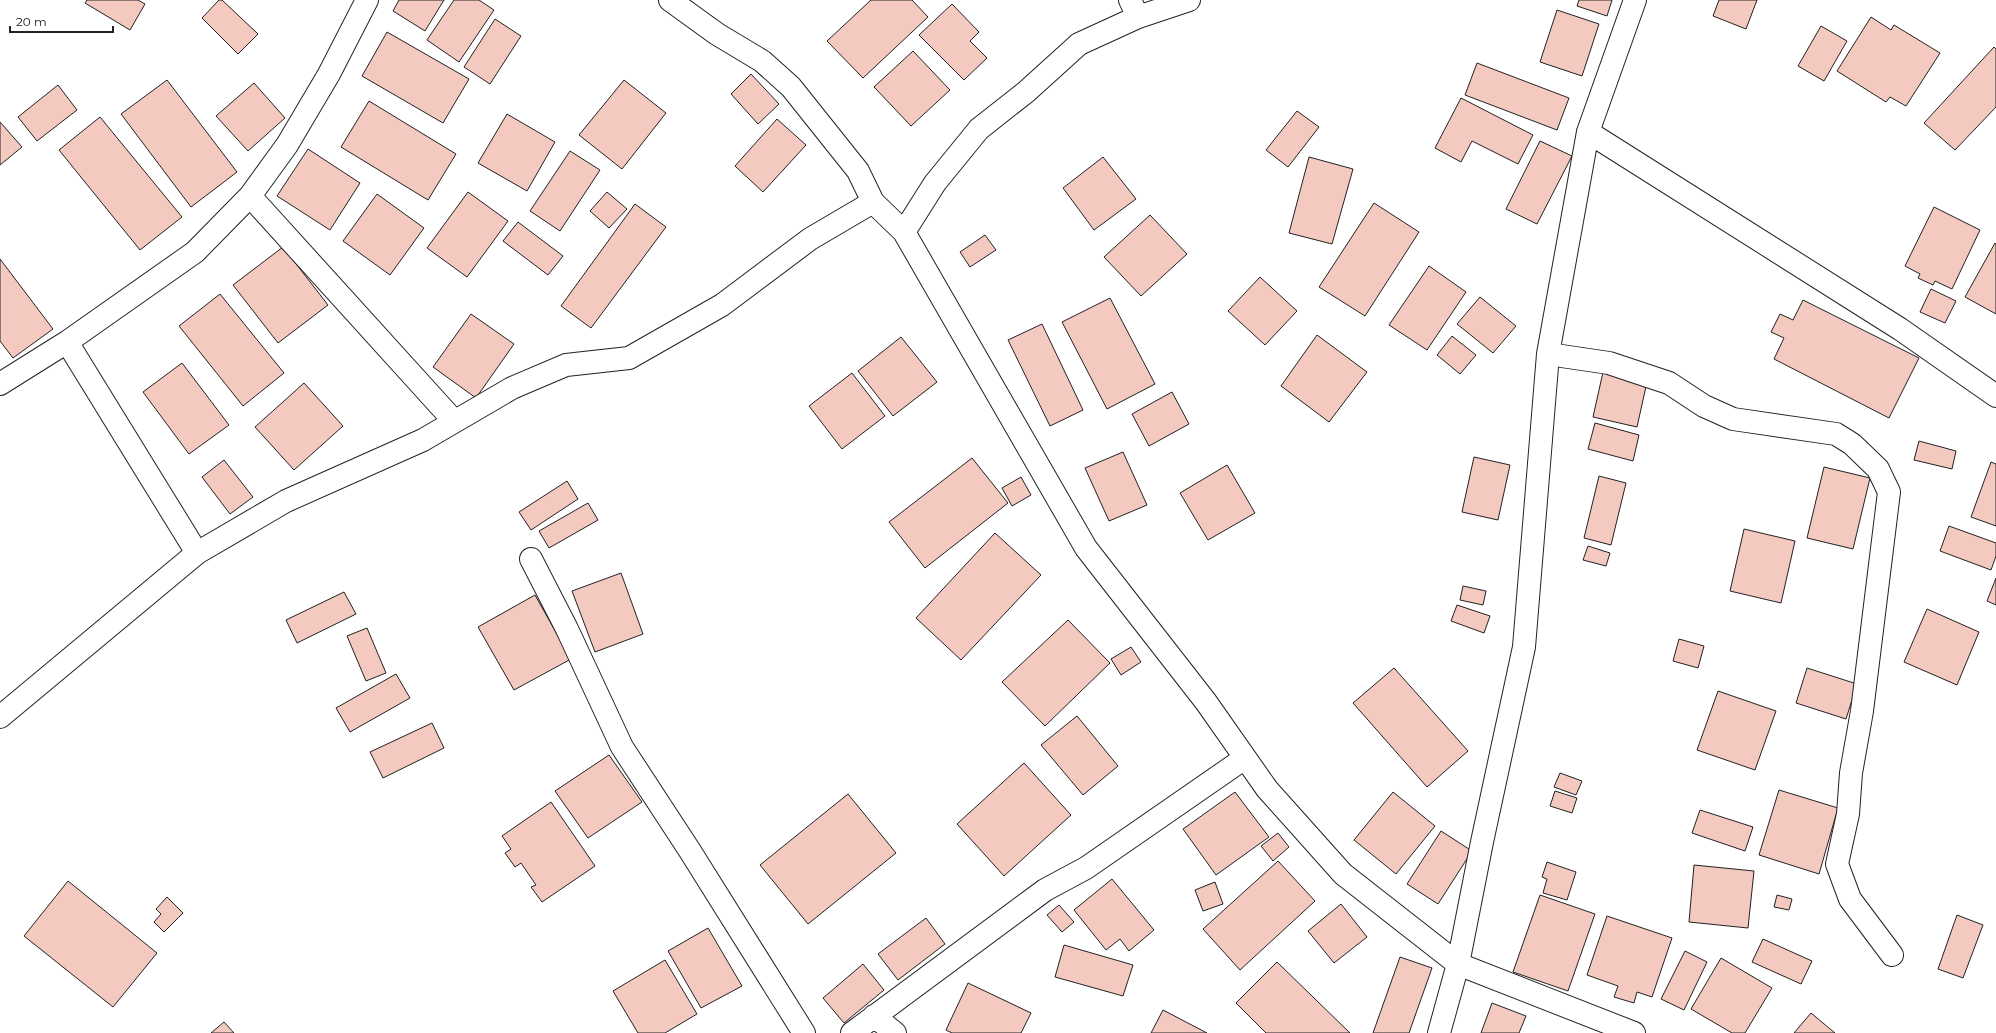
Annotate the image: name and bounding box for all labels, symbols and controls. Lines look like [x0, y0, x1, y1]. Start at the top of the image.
scale bar [10, 8, 113, 34]
text: 20 m [16, 14, 47, 29]

